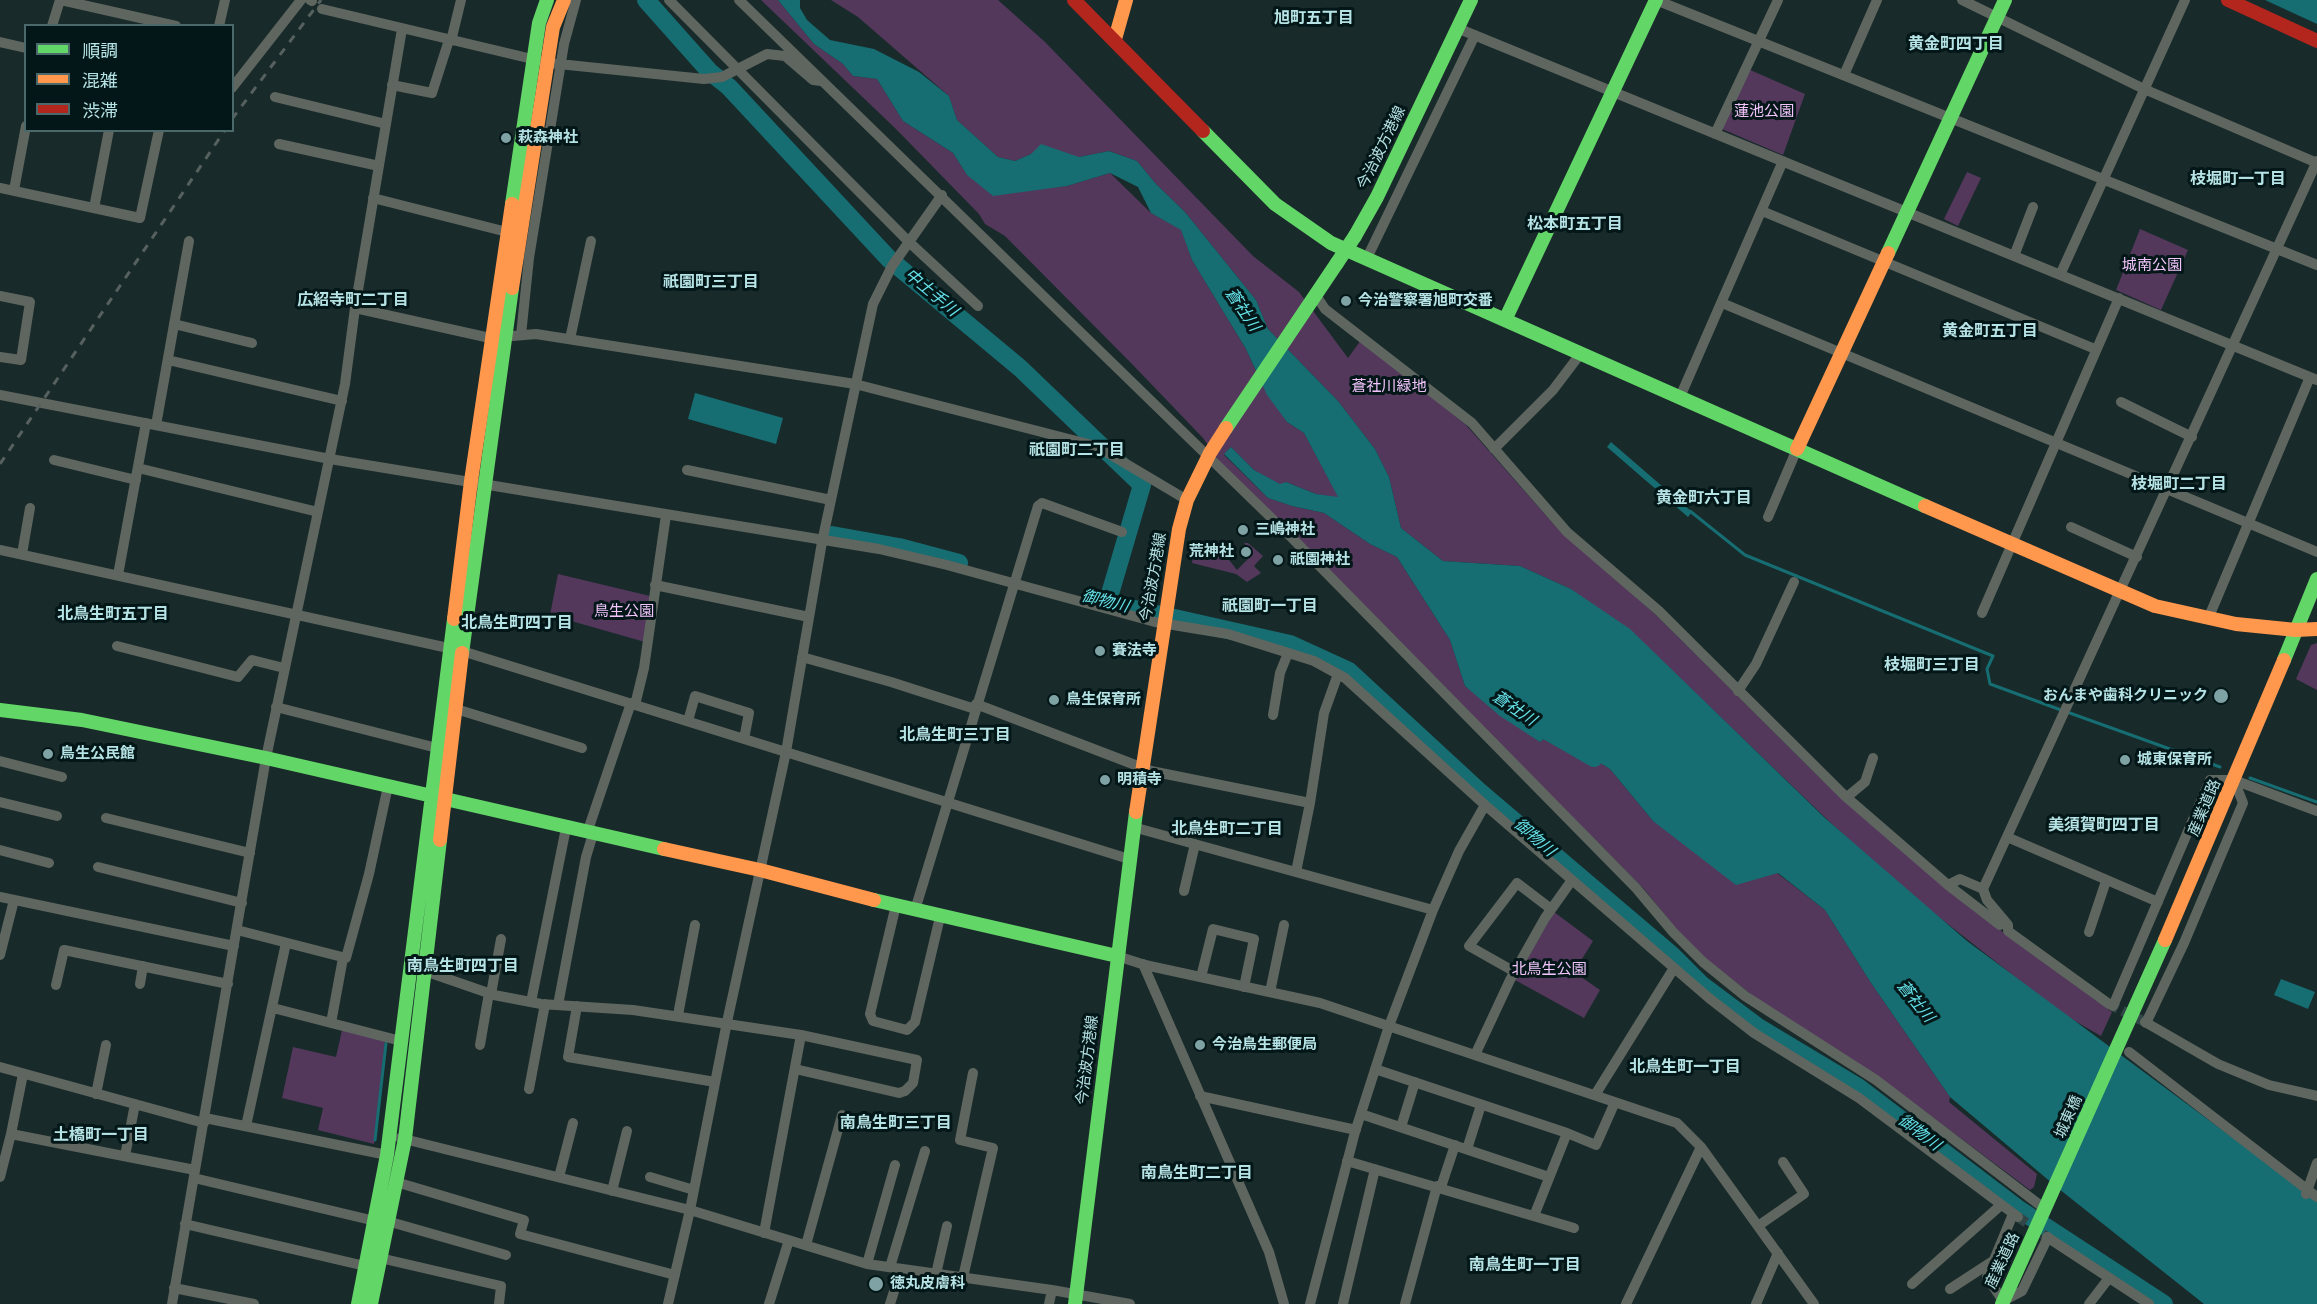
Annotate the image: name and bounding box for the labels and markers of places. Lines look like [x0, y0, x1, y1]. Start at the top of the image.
place label: 萩森神社 [518, 129, 578, 147]
marker: 萩森神社 [499, 131, 513, 145]
place label: 今治警察署旭町交番 [1358, 292, 1493, 310]
marker: 今治警察署旭町交番 [1339, 294, 1353, 308]
place label: 三嶋神社 [1255, 521, 1315, 539]
marker: 三嶋神社 [1236, 523, 1250, 537]
place label: 荒神社 [1189, 543, 1234, 561]
marker: 荒神社 [1239, 545, 1253, 559]
place label: 祇園神社 [1290, 551, 1350, 569]
marker: 祇園神社 [1271, 553, 1285, 567]
place label: 賽法寺 [1112, 642, 1157, 660]
marker: 賽法寺 [1093, 644, 1107, 658]
place label: おんまや歯科クリニック [2043, 687, 2208, 705]
marker: おんまや歯科クリニック [2212, 687, 2230, 705]
place label: 鳥生保育所 [1066, 691, 1141, 709]
marker: 鳥生保育所 [1047, 693, 1061, 707]
place label: 鳥生公民館 [60, 745, 135, 763]
marker: 鳥生公民館 [41, 747, 55, 761]
place label: 城東保育所 [2137, 751, 2212, 769]
marker: 城東保育所 [2118, 753, 2132, 767]
place label: 明積寺 [1117, 771, 1162, 789]
marker: 明積寺 [1098, 773, 1112, 787]
place label: 今治鳥生郵便局 [1212, 1036, 1317, 1054]
marker: 今治鳥生郵便局 [1193, 1038, 1207, 1052]
marker: 徳丸皮膚科 [867, 1275, 885, 1293]
place label: 徳丸皮膚科 [890, 1275, 965, 1293]

